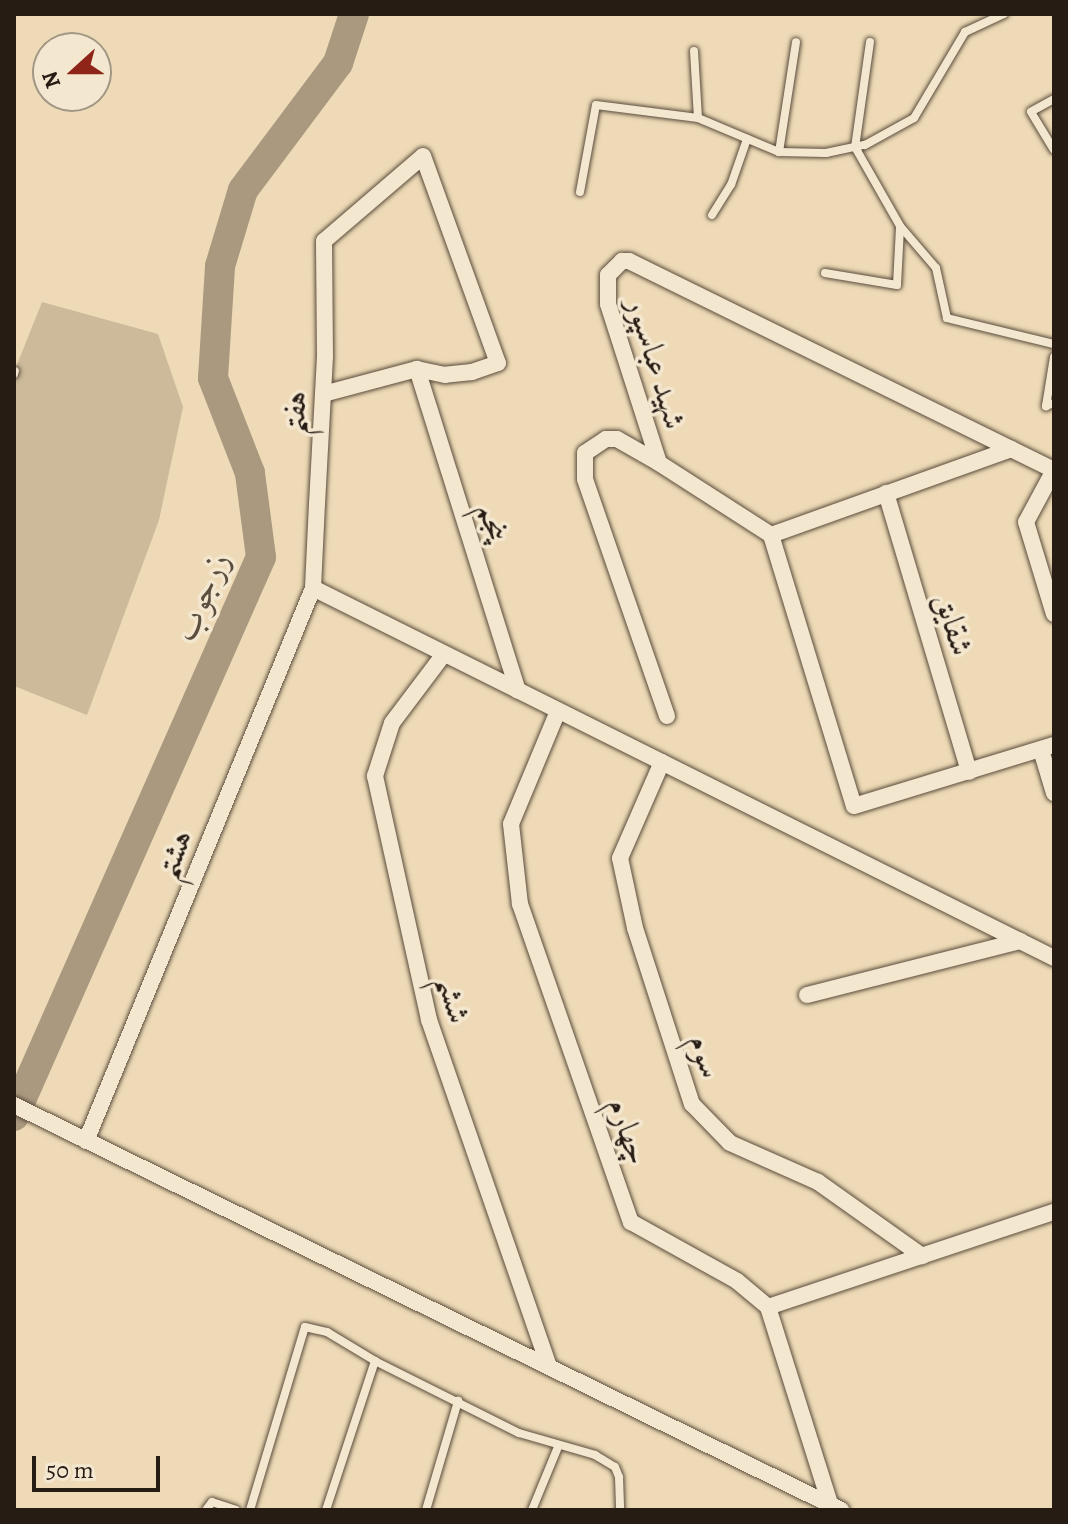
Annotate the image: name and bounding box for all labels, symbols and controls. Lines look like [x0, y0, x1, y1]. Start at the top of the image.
north arrow [32, 32, 112, 112]
text: N [35, 67, 68, 93]
street label: شهید عباسپور [619, 293, 695, 433]
street label: هفتم [274, 390, 314, 436]
street label: پنجم [470, 498, 518, 546]
water label: زرجوب [164, 545, 238, 647]
street label: شقایق [926, 588, 982, 660]
street label: هشتم [146, 823, 200, 885]
street label: ششم [429, 971, 479, 1027]
street label: سوم [681, 1029, 731, 1083]
street label: چهارم [600, 1093, 658, 1169]
scale bar [36, 1440, 164, 1490]
text: 50 m [46, 1454, 94, 1486]

